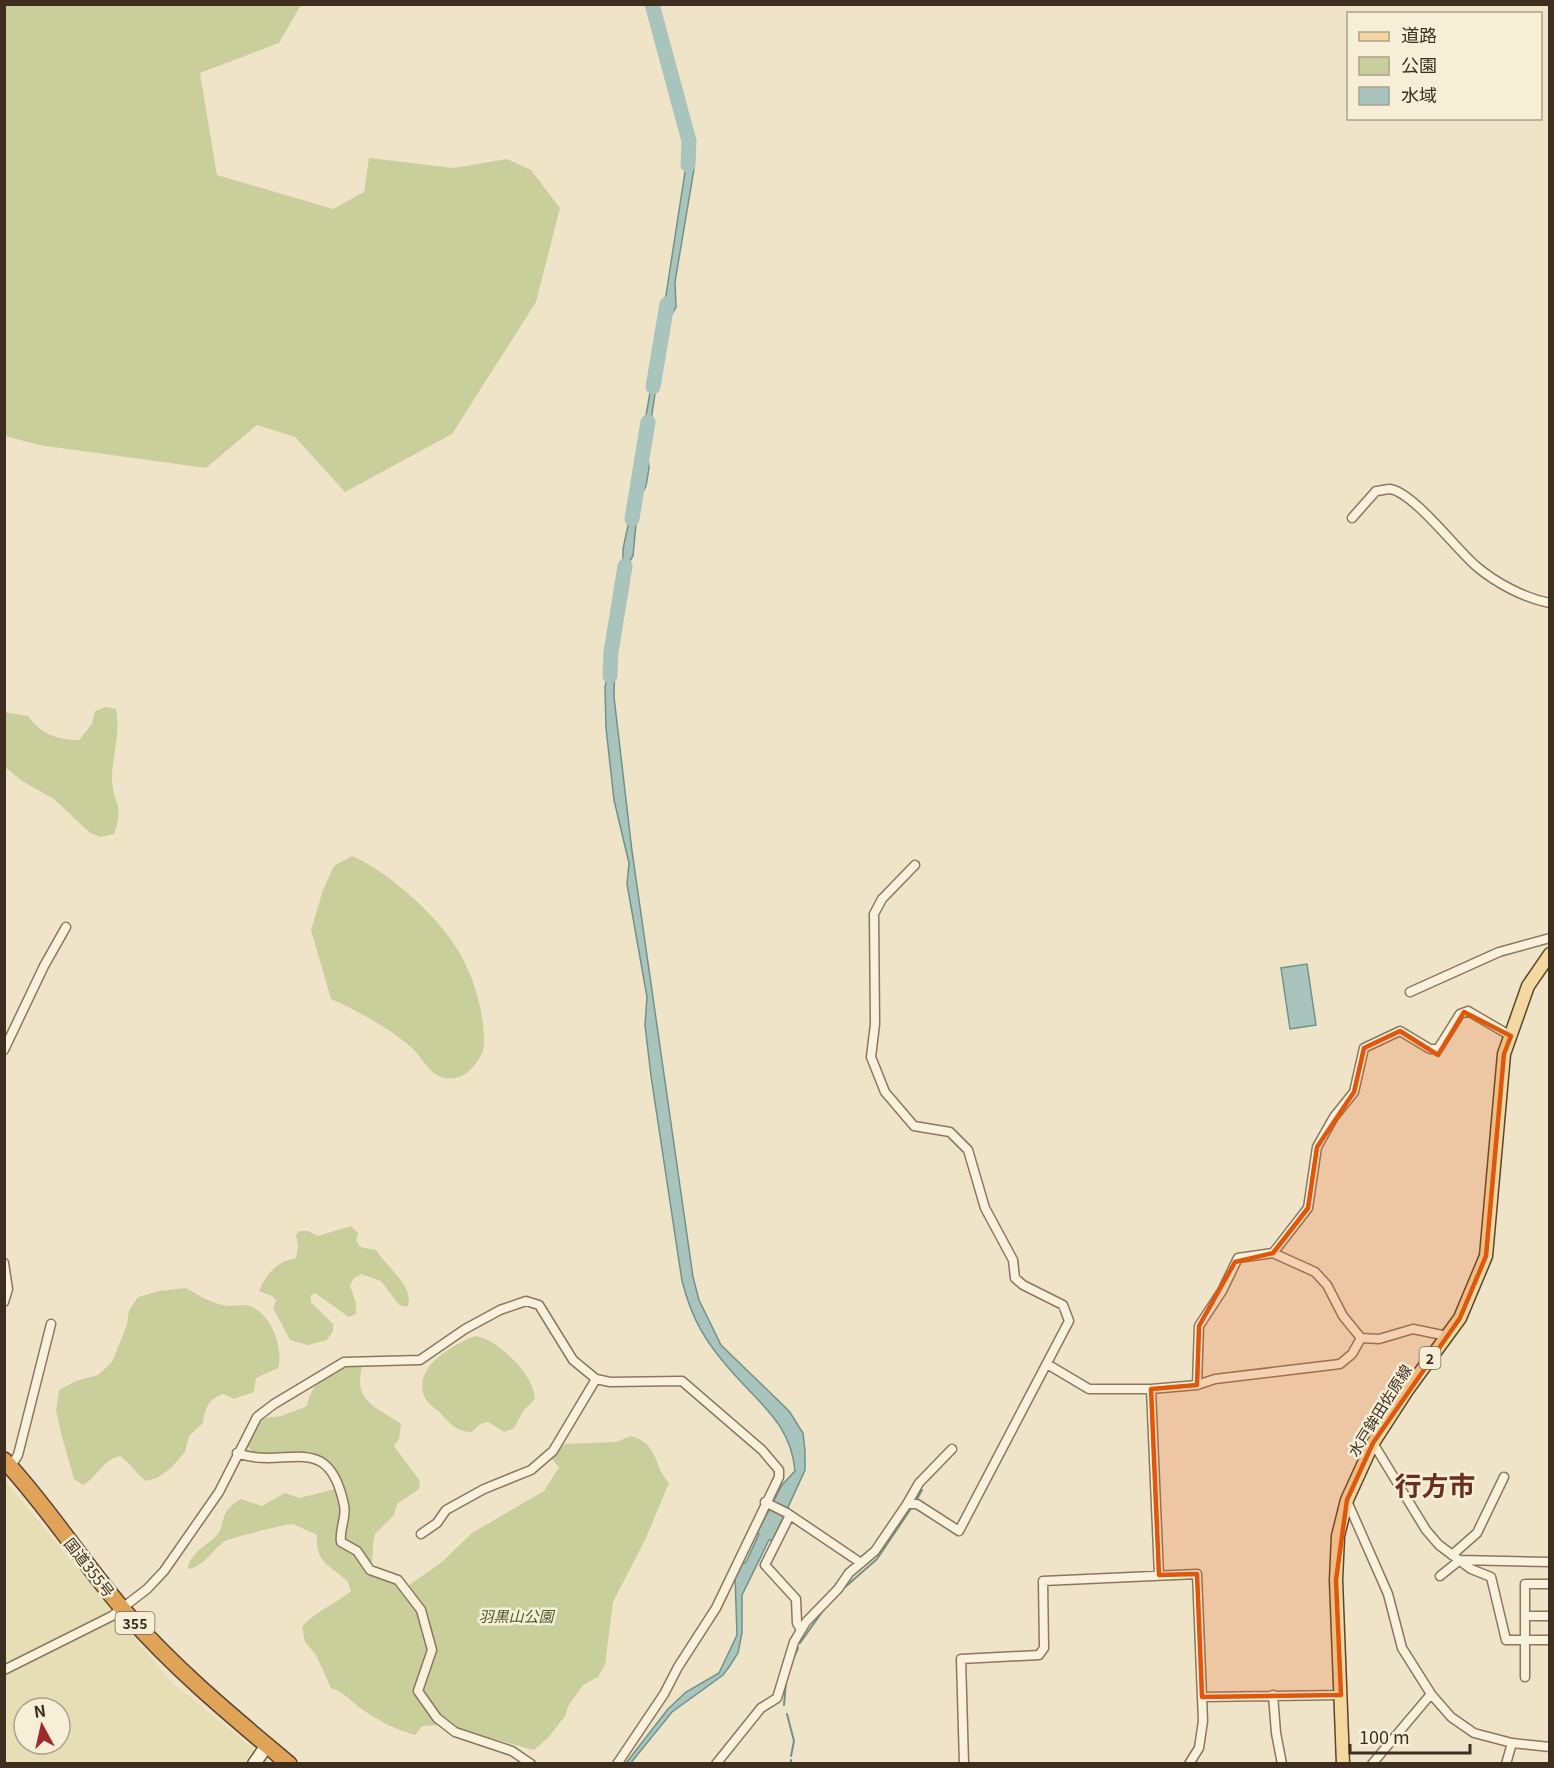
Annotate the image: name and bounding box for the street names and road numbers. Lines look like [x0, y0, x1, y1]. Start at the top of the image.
road number: 2 [1420, 1347, 1440, 1369]
street label: 水戸鉾田佐原線 [1342, 1360, 1416, 1460]
street label: 国道355号 [60, 1533, 120, 1601]
road number: 355 [116, 1612, 154, 1634]

